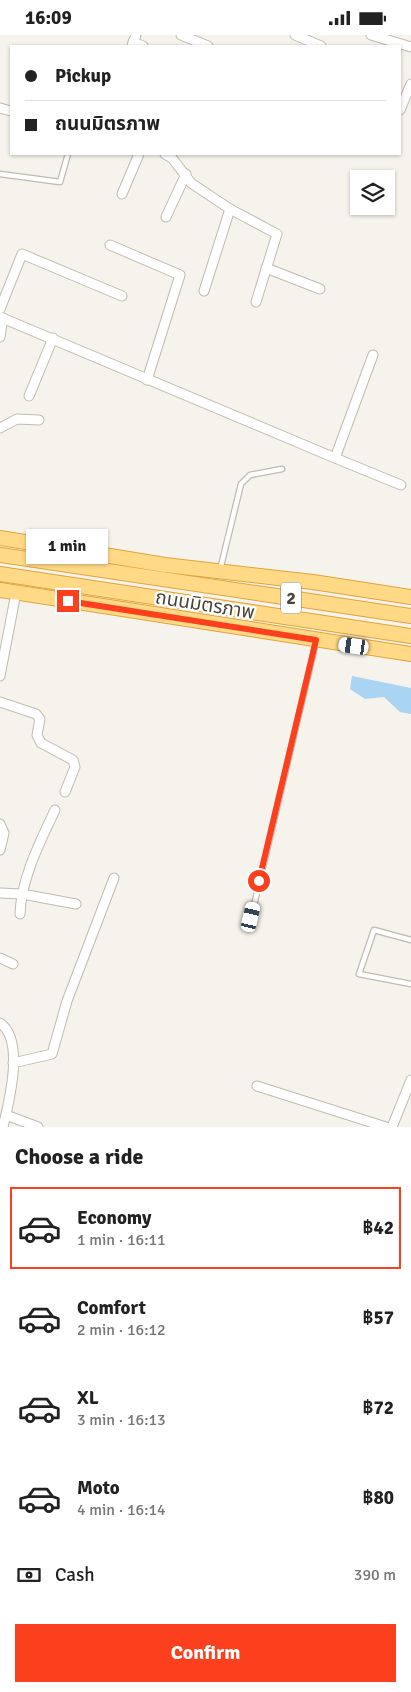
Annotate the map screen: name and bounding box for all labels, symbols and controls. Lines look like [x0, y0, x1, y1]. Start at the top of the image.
text: 16:09 [25, 6, 72, 30]
text: Pickup [55, 64, 111, 88]
text: ถนนมิตรภาพ [55, 112, 160, 136]
map controls [350, 170, 395, 215]
button: layers [350, 170, 395, 215]
callout: 1 min [27, 529, 109, 563]
text: 1 min [48, 536, 86, 556]
road number: 2 [281, 583, 301, 613]
street label: ถนนมิตรภาพ [154, 585, 256, 625]
route end [57, 590, 79, 612]
car [338, 636, 369, 656]
route start [248, 870, 270, 892]
car [240, 901, 261, 933]
text: Choose a ride [15, 1143, 143, 1170]
icon: car [17, 1206, 62, 1251]
text: Economy [77, 1206, 151, 1230]
text: ฿42 [362, 1216, 394, 1240]
text: 1 min · 16:11 [77, 1230, 166, 1250]
icon: car [17, 1296, 62, 1341]
text: Comfort [77, 1296, 146, 1320]
text: ฿57 [362, 1306, 394, 1330]
text: 2 min · 16:12 [77, 1320, 166, 1340]
icon: car [17, 1386, 62, 1431]
text: XL [77, 1386, 99, 1410]
text: ฿72 [362, 1396, 394, 1420]
text: 3 min · 16:13 [77, 1410, 166, 1430]
icon: car [17, 1476, 62, 1521]
text: Moto [77, 1476, 120, 1500]
text: ฿80 [362, 1486, 394, 1510]
text: 4 min · 16:14 [77, 1500, 166, 1520]
icon: cash [15, 1561, 43, 1589]
text: Cash [55, 1563, 95, 1587]
text: 390 m [354, 1565, 396, 1585]
button: Confirm [15, 1624, 396, 1682]

